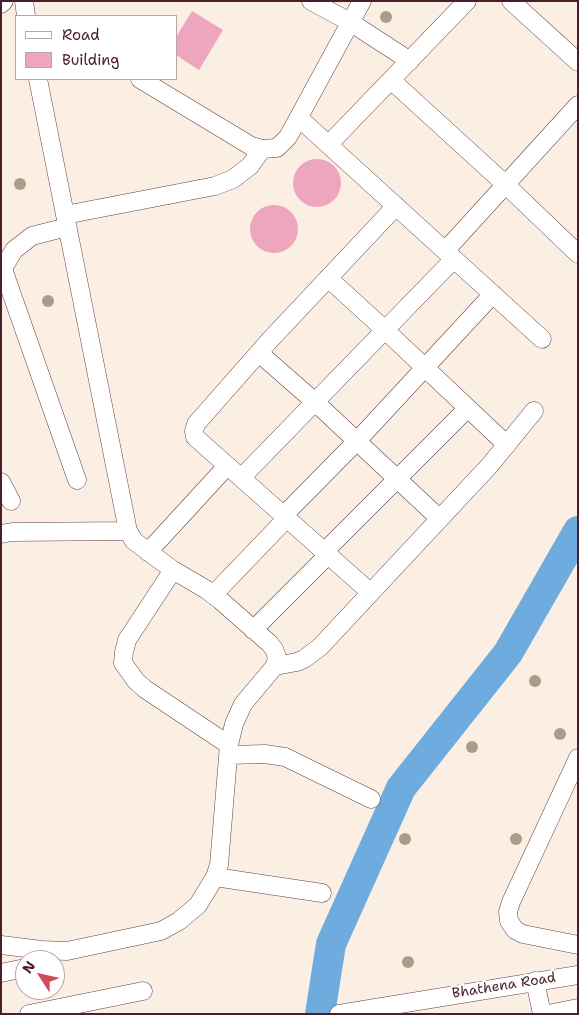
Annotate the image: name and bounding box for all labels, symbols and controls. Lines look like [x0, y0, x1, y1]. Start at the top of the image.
legend [15, 15, 178, 80]
text: Road [62, 25, 100, 45]
text: Building [62, 50, 119, 70]
north arrow [15, 950, 65, 1000]
text: N [18, 957, 39, 977]
street label: Bhathena Road [451, 970, 557, 1002]

